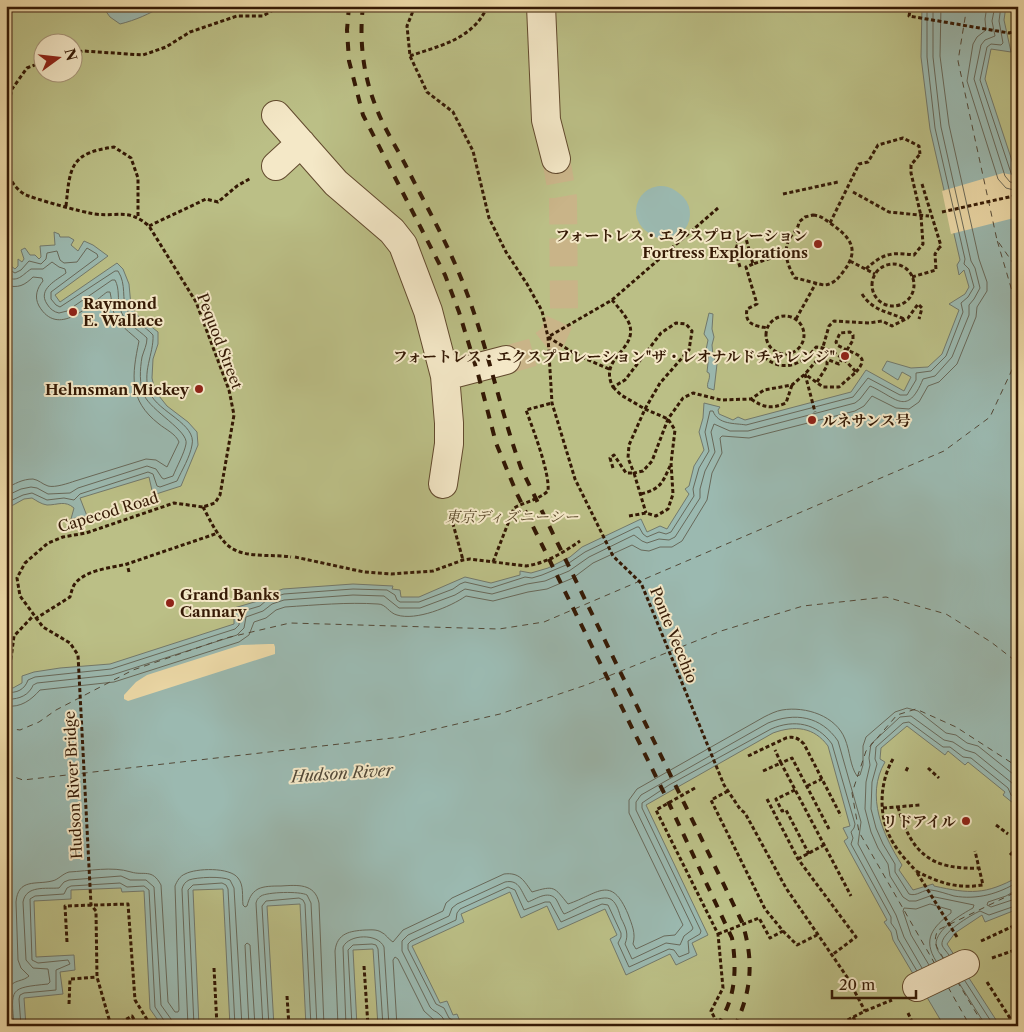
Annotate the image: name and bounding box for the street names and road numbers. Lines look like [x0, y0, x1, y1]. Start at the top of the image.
street label: Pequod Street [193, 290, 247, 392]
street label: Capecod Road [55, 488, 161, 536]
street label: Ponte Vecchio [646, 584, 702, 686]
street label: Hudson River Bridge [60, 710, 86, 860]

